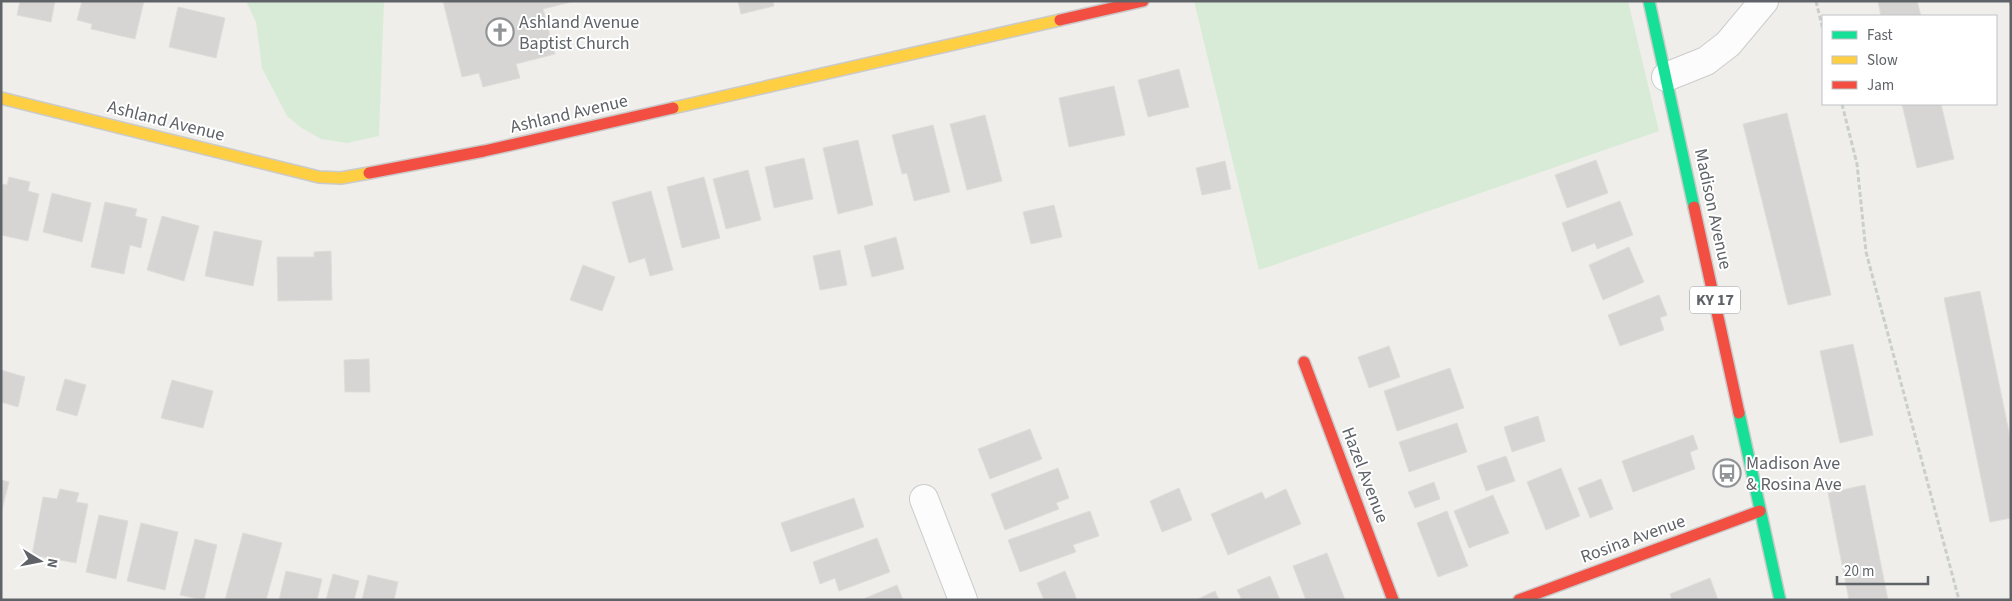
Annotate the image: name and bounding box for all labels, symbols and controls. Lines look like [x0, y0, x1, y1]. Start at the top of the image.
place label: Ashland Avenue Baptist Church [519, 10, 639, 56]
legend [1822, 15, 1997, 105]
church icon: Ashland Avenue Baptist Church [485, 17, 515, 47]
text: Fast [1867, 25, 1893, 46]
text: Slow [1867, 50, 1898, 71]
text: Jam [1867, 75, 1894, 96]
street label: Ashland Avenue [508, 88, 630, 140]
street label: Ashland Avenue [105, 94, 227, 148]
street label: Madison Avenue [1688, 146, 1738, 272]
road number: KY 17 [1690, 286, 1740, 314]
street label: Hazel Avenue [1335, 423, 1395, 527]
place label: Madison Ave & Rosina Ave [1746, 451, 1842, 497]
bus stop icon: Madison Ave & Rosina Ave [1712, 458, 1742, 488]
street label: Rosina Avenue [1577, 508, 1689, 570]
north arrow [15, 536, 65, 586]
scale bar [1837, 554, 1928, 586]
text: N [41, 557, 62, 569]
text: 20 m [1844, 561, 1874, 582]

